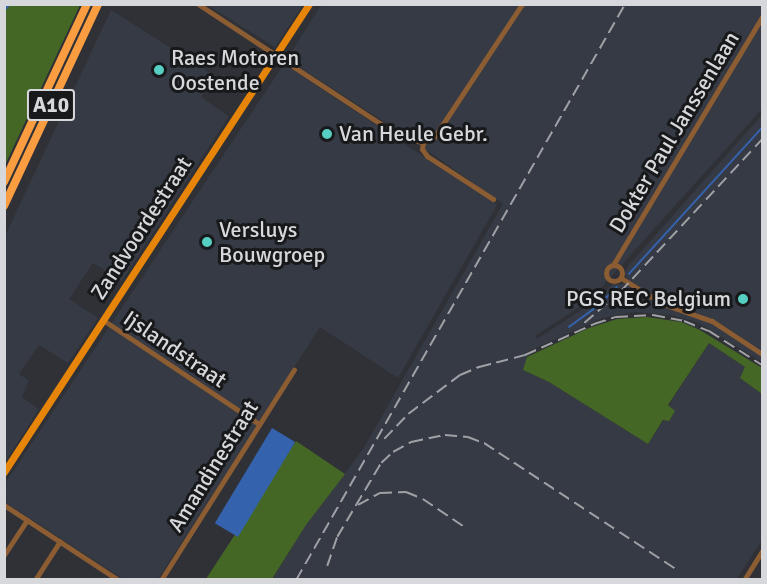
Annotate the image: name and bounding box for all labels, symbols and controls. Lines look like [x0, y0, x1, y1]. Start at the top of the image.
street label: Dokter Paul Janssenlaan [603, 27, 745, 237]
place label: Raes Motoren Oostende [171, 44, 299, 96]
marker: Raes Motoren Oostende [152, 63, 166, 77]
road number: A10 [26, 87, 76, 123]
place label: Van Heule Gebr. [339, 121, 488, 147]
marker: Van Heule Gebr. [320, 127, 334, 141]
street label: Zandvoordestraat [85, 152, 197, 304]
place label: Versluys Bouwgroep [219, 216, 325, 268]
marker: Versluys Bouwgroep [200, 235, 214, 249]
place label: PGS REC Belgium [566, 286, 731, 312]
marker: PGS REC Belgium [736, 292, 750, 306]
street label: Ijslandstraat [118, 305, 232, 393]
street label: Amandinestraat [162, 396, 264, 536]

